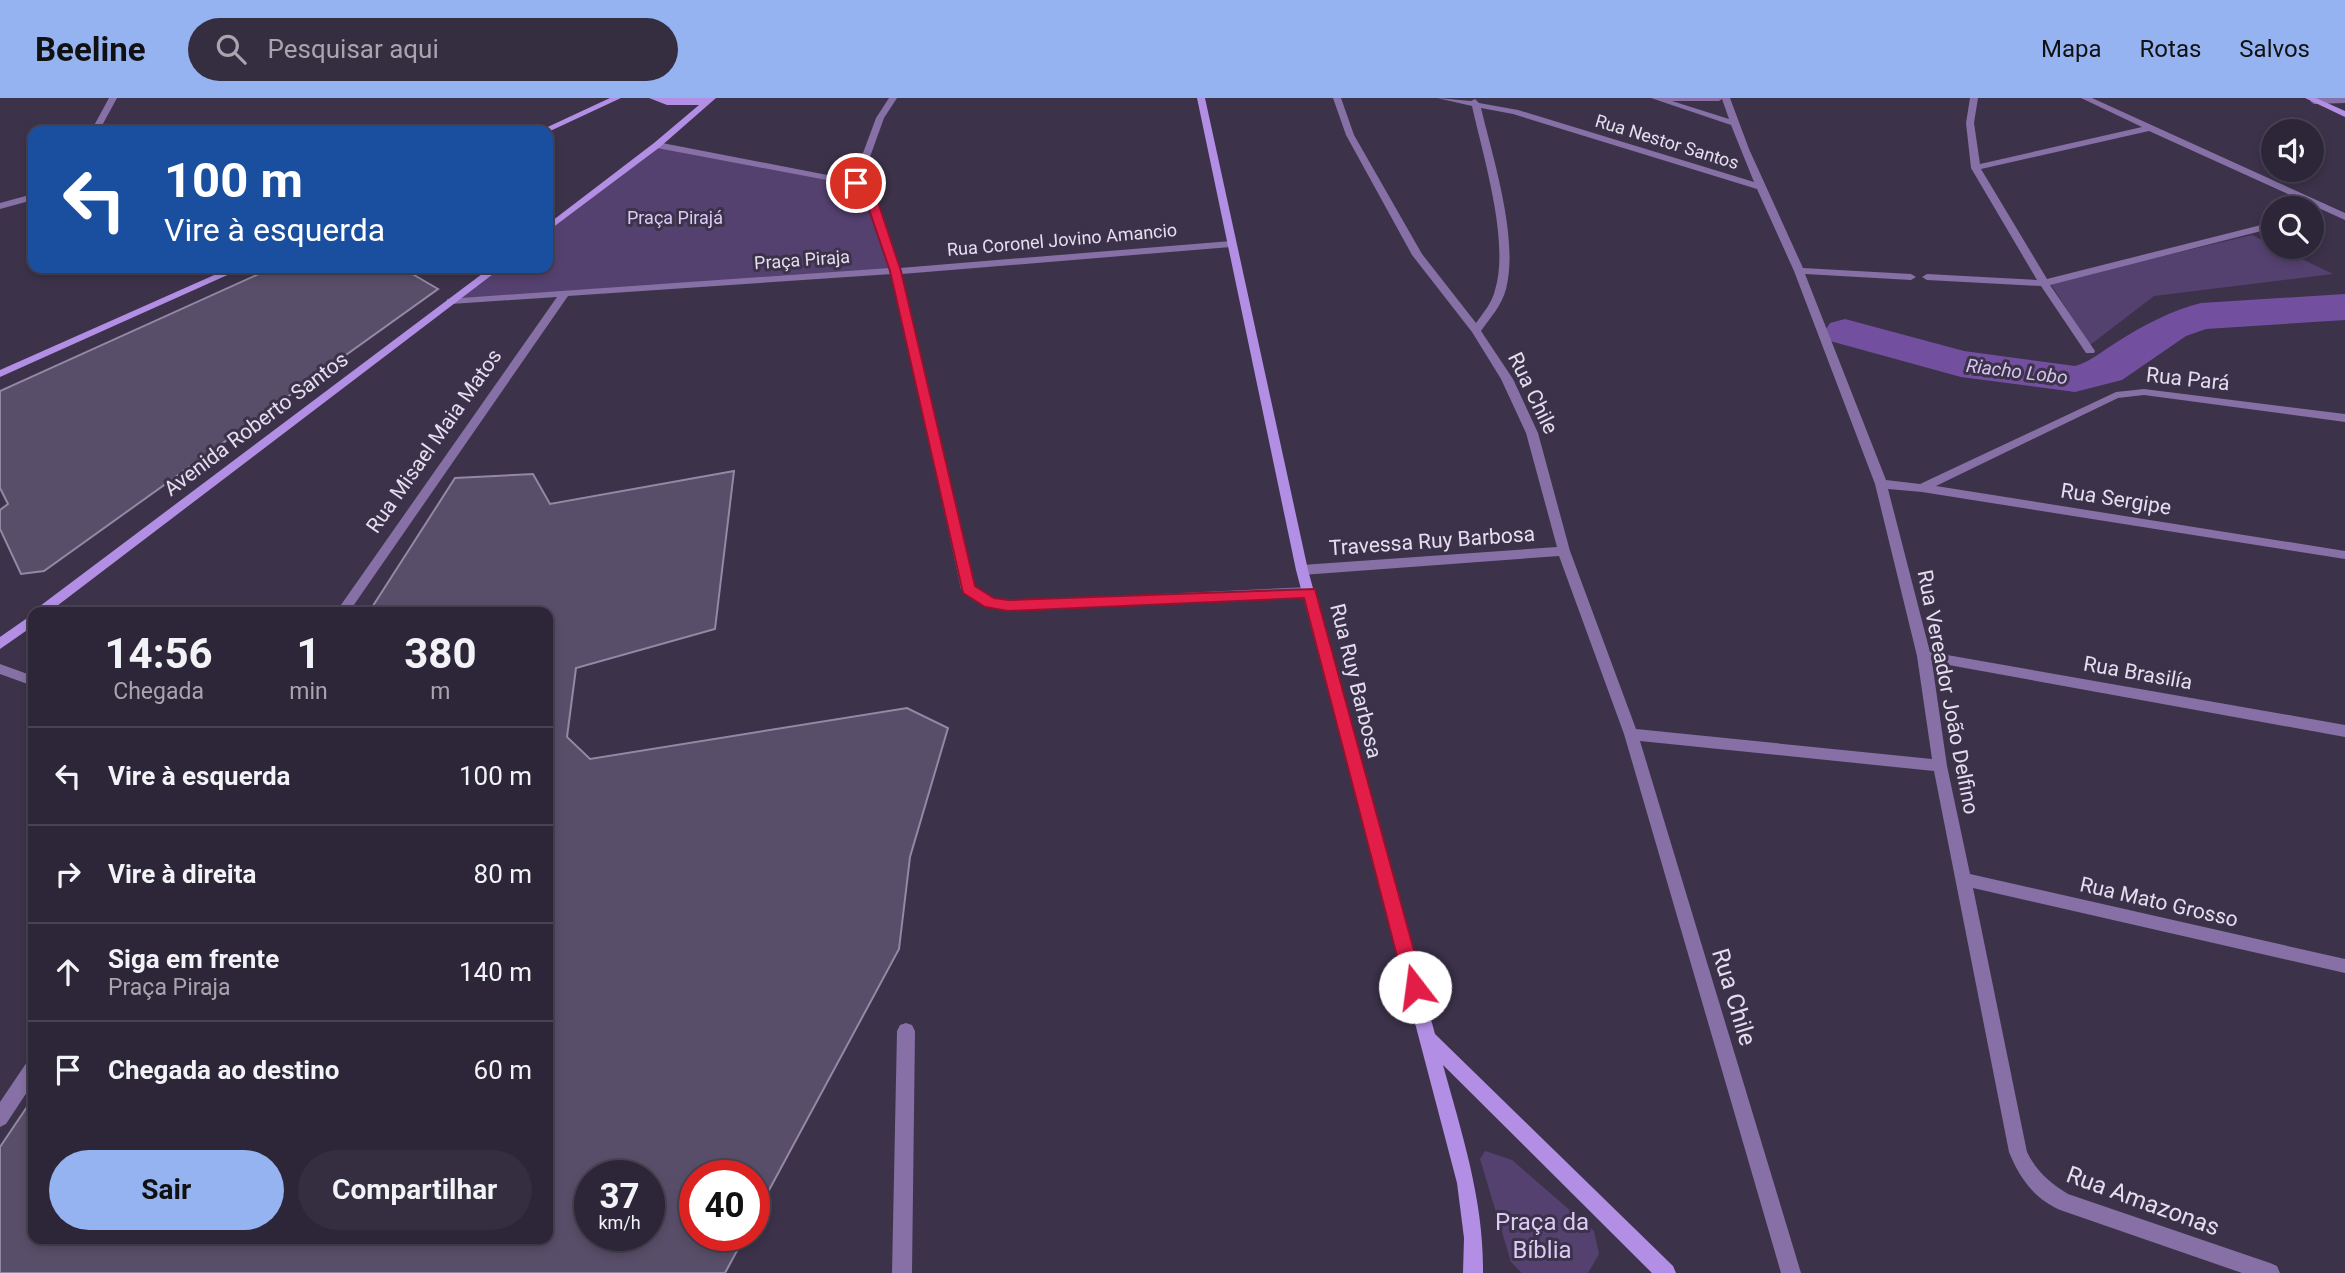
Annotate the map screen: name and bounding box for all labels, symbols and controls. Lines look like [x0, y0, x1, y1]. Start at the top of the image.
search box [188, 18, 678, 81]
text: Beeline [35, 30, 146, 69]
icon: search [212, 30, 250, 68]
text: Pesquisar aqui [268, 34, 439, 64]
text: Mapa [2041, 35, 2102, 63]
text: Rotas [2140, 35, 2201, 63]
text: Salvos [2239, 35, 2310, 63]
street label: Rua Nestor Santos [1593, 110, 1742, 173]
map controls [2261, 119, 2324, 259]
button: sound [2261, 119, 2324, 182]
text: 100 m [164, 152, 303, 209]
pin [826, 153, 886, 213]
icon: left [49, 154, 140, 245]
icon: arrive [837, 164, 875, 202]
button: search [2261, 196, 2324, 259]
park label: Praça Pirajá [627, 207, 723, 228]
text: Vire à esquerda [164, 211, 385, 249]
street label: Rua Coronel Jovino Amancio [946, 219, 1178, 260]
street label: Praça Piraja [753, 246, 851, 273]
street label: Rua Misael Maia Matos [361, 344, 507, 538]
street label: Avenida Roberto Santos [159, 347, 353, 501]
street label: Rua Chile [1503, 348, 1563, 438]
water label: Riacho Lobo [1965, 354, 2069, 389]
street label: Rua Pará [2145, 363, 2231, 395]
street label: Rua Sergipe [2059, 478, 2173, 520]
street label: Travessa Ruy Barbosa [1328, 522, 1536, 560]
street label: Rua Vereador João Delfino [1913, 568, 1983, 816]
street label: Rua Ruy Barbosa [1325, 601, 1387, 761]
text: 14:56 [105, 629, 213, 678]
text: 1 [296, 629, 321, 678]
text: 380 [404, 629, 477, 678]
street label: Rua Brasilía [2082, 652, 2194, 694]
text: Chegada [113, 678, 204, 705]
text: min [289, 678, 328, 705]
text: m [430, 678, 450, 705]
icon: left [49, 757, 87, 795]
text: Vire à esquerda [108, 761, 291, 791]
text: 100 m [459, 761, 532, 791]
icon: right [49, 855, 87, 893]
text: Vire à direita [108, 859, 256, 889]
text: 80 m [474, 859, 532, 889]
street label: Rua Mato Grosso [2078, 872, 2240, 932]
text: Siga em frente [108, 944, 279, 974]
street label: Rua Chile [1706, 945, 1762, 1049]
position arrow [1378, 950, 1452, 1024]
icon: ahead [49, 953, 87, 991]
text: 140 m [459, 957, 532, 987]
text: Praça Piraja [108, 974, 231, 1001]
icon: arrive [49, 1051, 87, 1089]
text: Chegada ao destino [108, 1055, 339, 1085]
text: 60 m [474, 1055, 532, 1085]
button: Sair [49, 1150, 284, 1230]
button: Compartilhar [298, 1150, 532, 1230]
speed limit sign: 40 [679, 1160, 770, 1251]
street label: Rua Amazonas [2063, 1160, 2223, 1242]
text: 37 [599, 1176, 640, 1217]
park label: Praça da Bíblia [1495, 1208, 1589, 1264]
text: km/h [598, 1212, 641, 1233]

